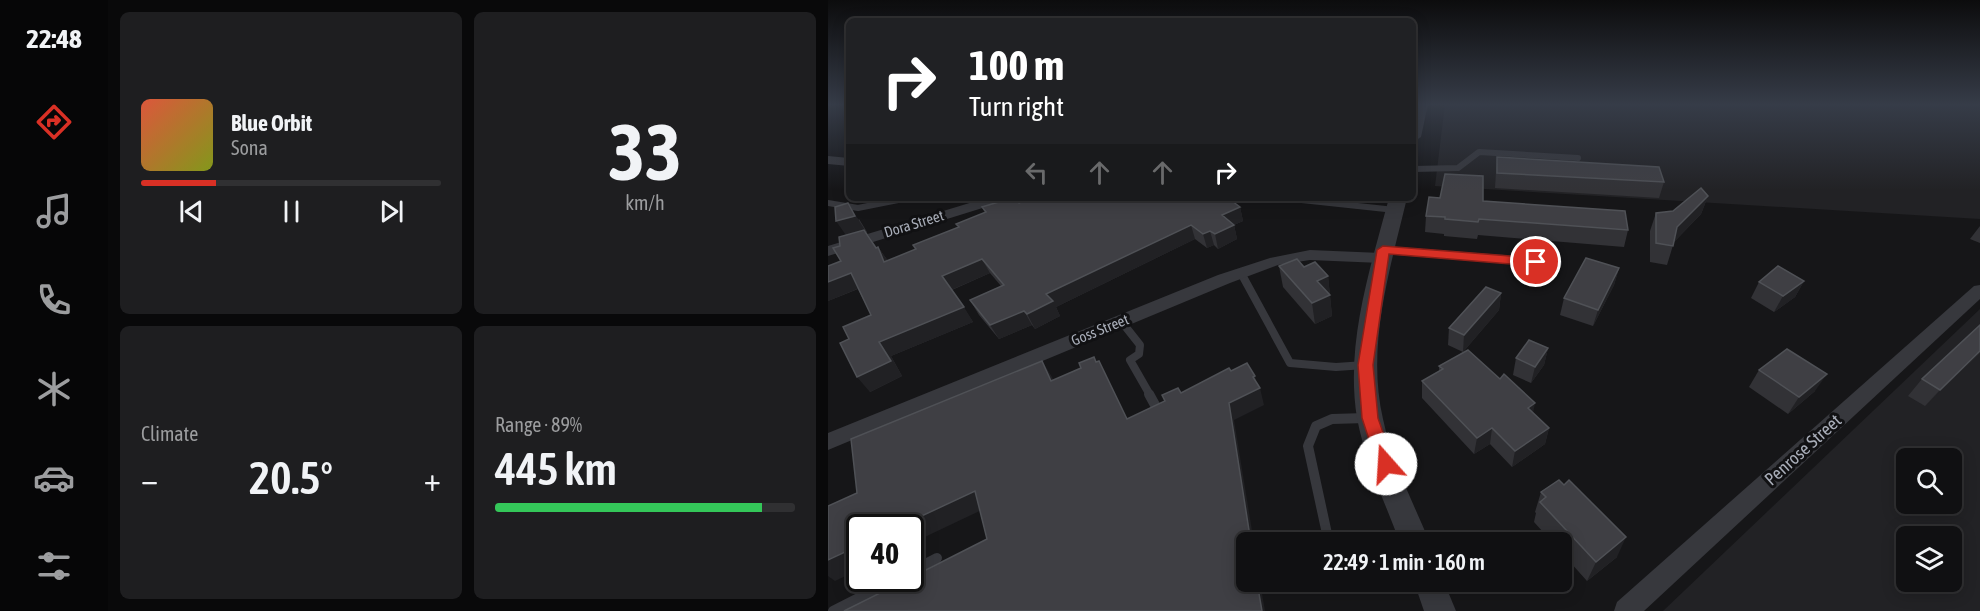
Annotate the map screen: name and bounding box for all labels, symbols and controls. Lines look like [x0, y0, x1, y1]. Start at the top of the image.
text: 22:48 [26, 23, 82, 54]
text: 100 m [969, 41, 1064, 89]
icon: right [870, 42, 948, 120]
text: Turn right [969, 91, 1064, 122]
icon: directions [33, 101, 75, 143]
text: 33 [608, 107, 682, 197]
text: Blue Orbit [231, 110, 312, 136]
text: Sona [231, 136, 268, 159]
icon: left [1020, 156, 1053, 189]
icon: ahead [1083, 156, 1116, 189]
icon: ahead [1146, 156, 1179, 189]
icon: right [1209, 156, 1242, 189]
icon: music [33, 190, 75, 232]
text: km/h [625, 191, 665, 214]
icon: previous [175, 195, 208, 228]
icon: pause [275, 195, 308, 228]
icon: next [375, 195, 408, 228]
street label: Dora Street [882, 206, 946, 241]
pin [1510, 236, 1561, 287]
icon: arrive [1519, 245, 1552, 278]
icon: phone [33, 279, 75, 321]
street label: Goss Street [1069, 310, 1131, 349]
icon: climate [33, 368, 75, 410]
street label: Penrose Street [1760, 410, 1845, 489]
text: Range · 89% [495, 413, 582, 436]
text: Climate [141, 422, 198, 445]
position arrow [1354, 432, 1418, 496]
text: 445 km [495, 443, 617, 495]
map controls [1896, 448, 1962, 592]
button: search [1896, 448, 1962, 514]
text: 20.5° [249, 452, 333, 504]
icon: car [33, 457, 75, 499]
text: − [141, 460, 158, 498]
text: + [424, 460, 441, 498]
speed limit sign: 40 [846, 514, 924, 592]
button: layers [1896, 526, 1962, 592]
icon: filters [33, 545, 75, 587]
text: 22:49 · 1 min · 160 m [1323, 549, 1485, 575]

